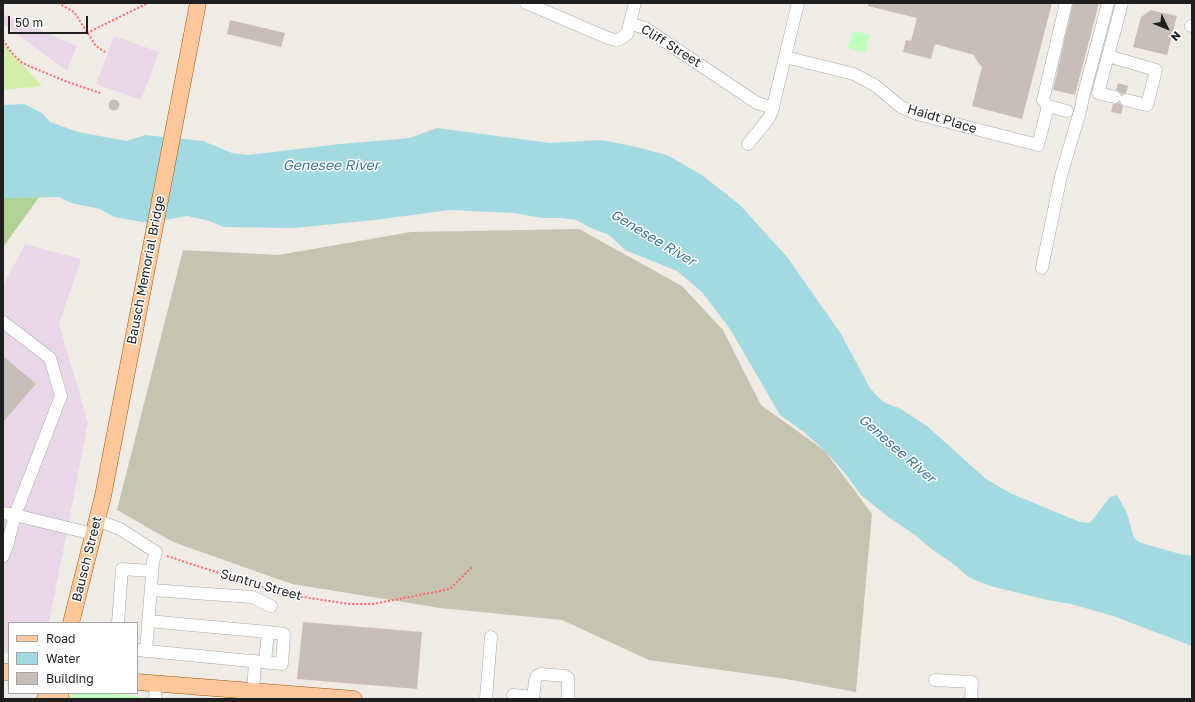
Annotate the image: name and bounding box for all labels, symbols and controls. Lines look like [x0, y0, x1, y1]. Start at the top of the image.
scale bar [10, 8, 90, 34]
north arrow [1147, 8, 1187, 48]
text: 50 m [15, 15, 43, 30]
street label: Cliff Street [638, 21, 704, 71]
text: N [1169, 29, 1184, 44]
street label: Haidt Place [905, 101, 979, 137]
water label: Genesee River [283, 158, 379, 174]
street label: Bausch Memorial Bridge [124, 194, 168, 346]
water label: Genesee River [607, 206, 699, 270]
water label: Genesee River [855, 411, 939, 487]
street label: Bausch Street [69, 515, 105, 603]
street label: Suntru Street [219, 566, 303, 604]
legend [8, 622, 138, 694]
text: Road [46, 631, 75, 646]
text: Water [46, 651, 80, 666]
text: Building [46, 671, 94, 686]

